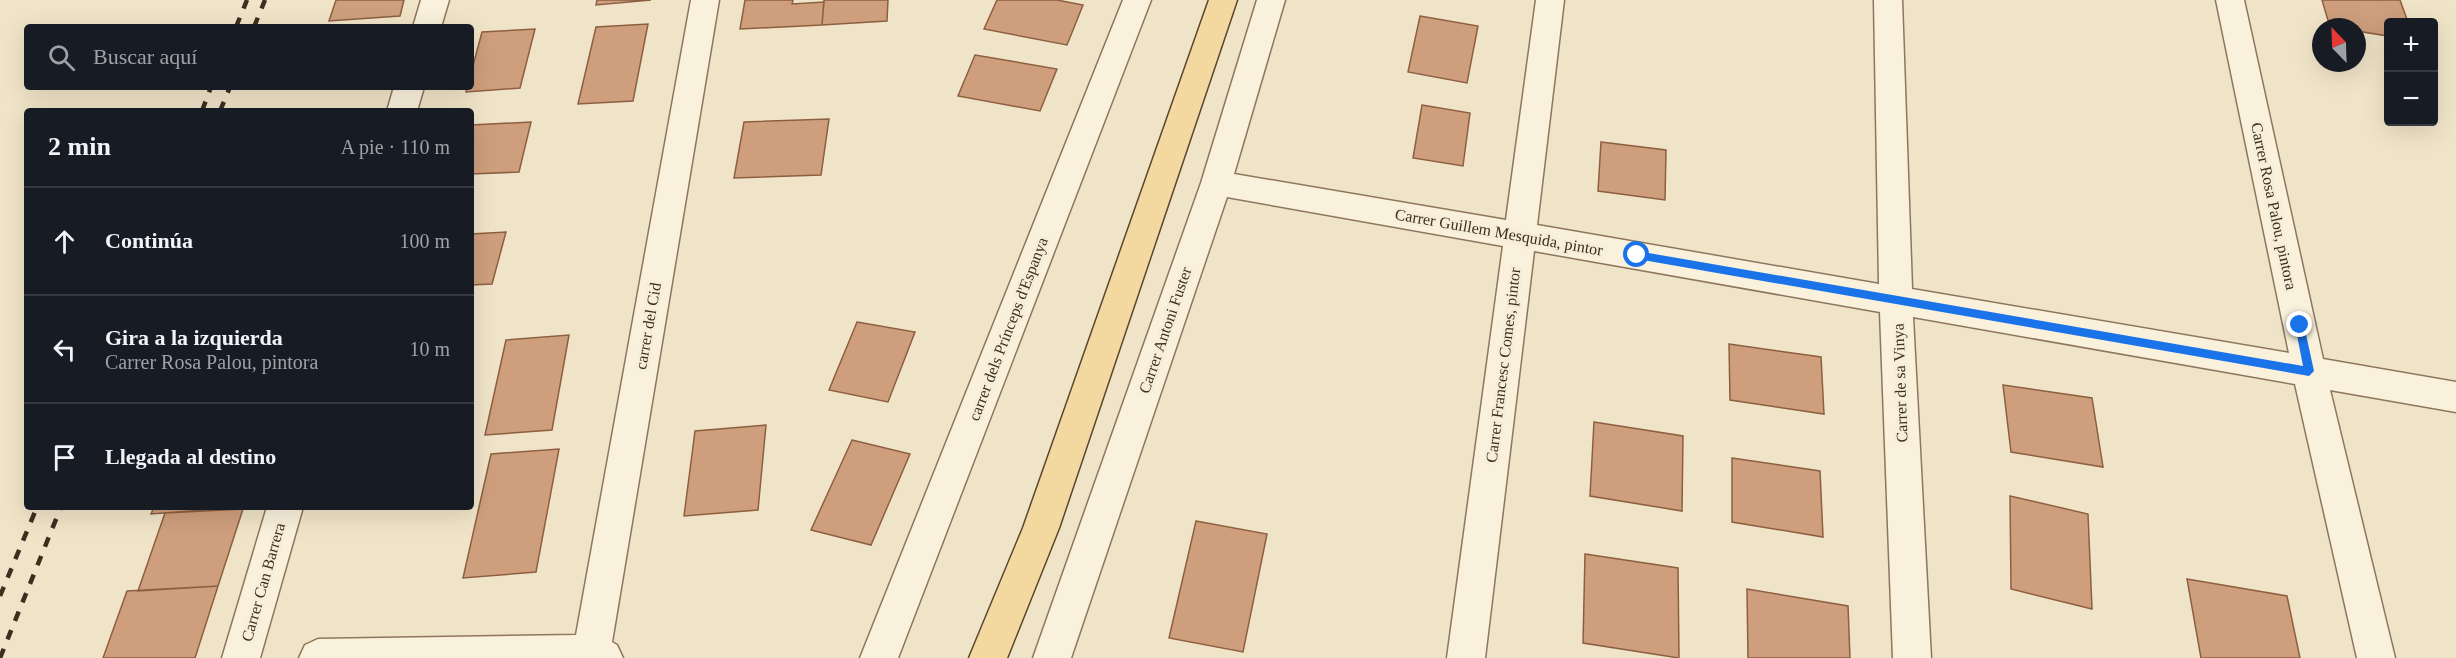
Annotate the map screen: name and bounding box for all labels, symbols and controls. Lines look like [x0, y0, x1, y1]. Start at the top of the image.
north arrow [2312, 18, 2366, 72]
map controls [2384, 18, 2438, 126]
button: + [2384, 18, 2438, 72]
search box [24, 24, 474, 90]
icon: search [45, 41, 78, 74]
text: Buscar aquí [93, 44, 197, 69]
button: − [2384, 72, 2438, 126]
street label: Carrer Rosa Palou, pintora [2247, 121, 2300, 291]
text: 2 min [48, 132, 111, 161]
text: A pie · 110 m [341, 136, 450, 158]
street label: Carrer Guillem Mesquida, pintor [1394, 205, 1605, 260]
icon: ahead [48, 225, 81, 258]
text: Continúa [105, 228, 193, 253]
text: 100 m [399, 230, 450, 252]
street label: carrer dels Prínceps d'Espanya [965, 235, 1052, 424]
route start [1623, 241, 1649, 267]
street label: Carrer Antoni Fuster [1135, 264, 1195, 395]
street label: Carrer Francesc Comes, pintor [1483, 266, 1524, 464]
street label: carrer del Cid [632, 281, 664, 371]
route end [2286, 311, 2312, 337]
street label: Carrer de sa Vinya [1889, 323, 1912, 443]
text: Gira a la izquierda [105, 325, 283, 350]
icon: left [48, 333, 81, 366]
text: 10 m [409, 338, 450, 360]
text: Carrer Rosa Palou, pintora [105, 351, 318, 373]
icon: arrive [48, 441, 81, 474]
text: Llegada al destino [105, 444, 276, 469]
street label: Carrer Can Barrera [238, 521, 288, 643]

